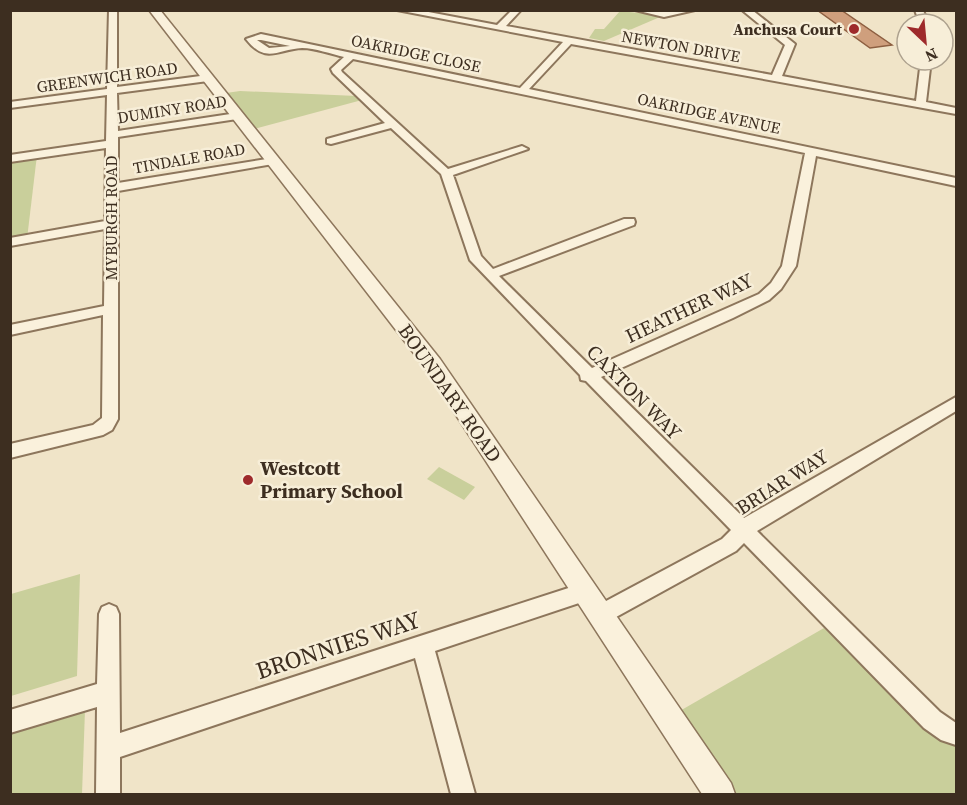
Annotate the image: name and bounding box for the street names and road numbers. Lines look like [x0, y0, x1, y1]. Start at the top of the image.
street label: NEWTON DRIVE [620, 25, 742, 67]
street label: OAKRIDGE CLOSE [349, 29, 483, 78]
street label: GREENWICH ROAD [35, 56, 179, 98]
street label: OAKRIDGE AVENUE [636, 87, 783, 139]
street label: DUMINY ROAD [116, 89, 228, 129]
street label: TINDALE ROAD [131, 137, 247, 179]
street label: MYBURGH ROAD [100, 155, 122, 281]
street label: HEATHER WAY [621, 266, 758, 350]
street label: BOUNDARY ROAD [392, 318, 508, 468]
street label: CAXTON WAY [580, 338, 688, 446]
street label: BRIAR WAY [731, 442, 834, 521]
street label: BRONNIES WAY [252, 603, 424, 687]

